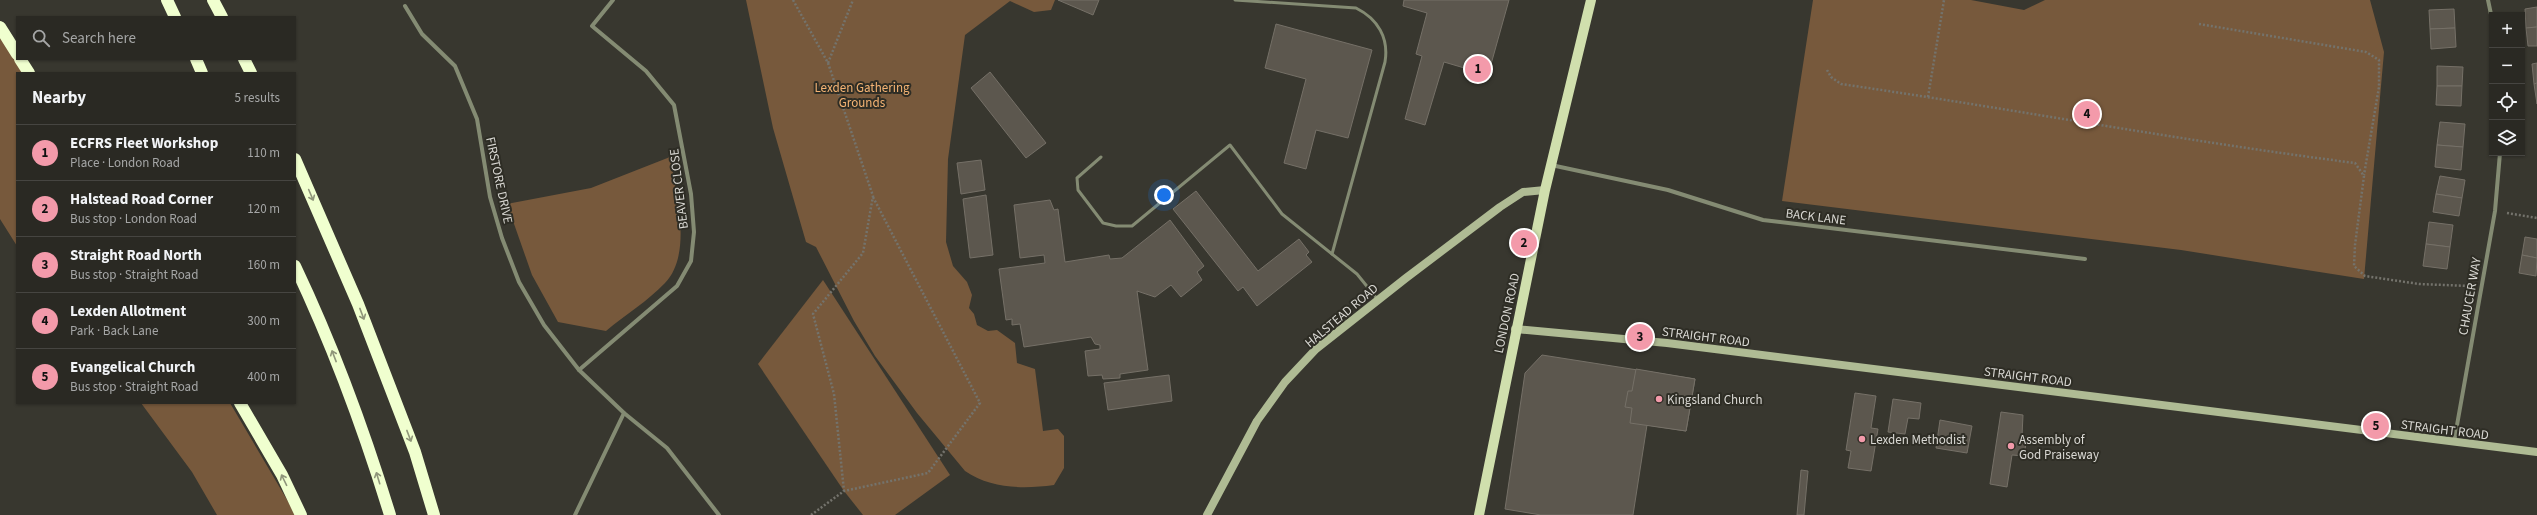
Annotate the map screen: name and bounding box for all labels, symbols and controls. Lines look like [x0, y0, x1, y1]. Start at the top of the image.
map controls [2489, 12, 2525, 156]
button: + [2489, 12, 2525, 48]
search box [16, 16, 296, 60]
icon: search [30, 27, 52, 49]
text: Search here [62, 28, 136, 49]
button: − [2489, 48, 2525, 84]
pin: 1 [1465, 54, 1491, 84]
park label: Lexden Gathering Grounds [814, 79, 910, 112]
button: locate [2489, 84, 2525, 120]
text: Nearby [32, 86, 86, 110]
text: 5 results [235, 89, 280, 107]
pin: 4 [2074, 99, 2100, 129]
button: layers [2489, 120, 2525, 156]
text: ECFRS Fleet Workshop [70, 133, 218, 154]
street label: FIRSTORE DRIVE [481, 135, 517, 225]
text: 1 [42, 144, 48, 162]
text: 110 m [247, 144, 280, 162]
street label: BEAVER CLOSE [665, 148, 693, 230]
text: Place · London Road [70, 154, 180, 172]
your location [1154, 185, 1174, 205]
one-way arrow [308, 188, 316, 200]
text: Halstead Road Corner [70, 189, 213, 210]
text: 2 [42, 200, 48, 218]
text: 120 m [247, 200, 280, 218]
street label: BACK LANE [1785, 204, 1847, 230]
text: Bus stop · London Road [70, 210, 197, 228]
pin: 2 [1511, 228, 1537, 258]
text: Straight Road North [70, 245, 202, 266]
street label: CHAUCER WAY [2454, 255, 2486, 336]
text: 3 [42, 256, 48, 274]
text: 160 m [247, 256, 280, 274]
text: Bus stop · Straight Road [70, 266, 198, 284]
street label: LONDON ROAD [1490, 271, 1524, 355]
street label: HALSTEAD ROAD [1301, 280, 1382, 352]
text: Lexden Allotment [70, 301, 186, 322]
one-way arrow [359, 308, 367, 320]
text: 4 [42, 312, 48, 330]
text: 300 m [247, 312, 280, 330]
text: Park · Back Lane [70, 322, 158, 340]
pin: 3 [1627, 322, 1653, 352]
street label: STRAIGHT ROAD [1661, 323, 1751, 351]
one-way arrow [329, 350, 337, 362]
text: Evangelical Church [70, 357, 195, 378]
street label: STRAIGHT ROAD [1983, 363, 2073, 391]
text: 5 [42, 368, 48, 386]
text: 400 m [247, 368, 280, 386]
text: Bus stop · Straight Road [70, 378, 198, 396]
place label: Kingsland Church [1667, 391, 1763, 409]
marker: Kingsland Church [1654, 394, 1664, 404]
pin: 5 [2363, 411, 2389, 441]
street label: STRAIGHT ROAD [2400, 416, 2490, 444]
one-way arrow [405, 429, 413, 441]
place label: Lexden Methodist [1870, 431, 1966, 449]
place label: Assembly of God Praiseway [2019, 431, 2099, 464]
marker: Lexden Methodist [1857, 434, 1867, 444]
marker: Assembly of God Praiseway [2006, 441, 2016, 451]
one-way arrow [374, 471, 381, 484]
one-way arrow [280, 474, 287, 486]

